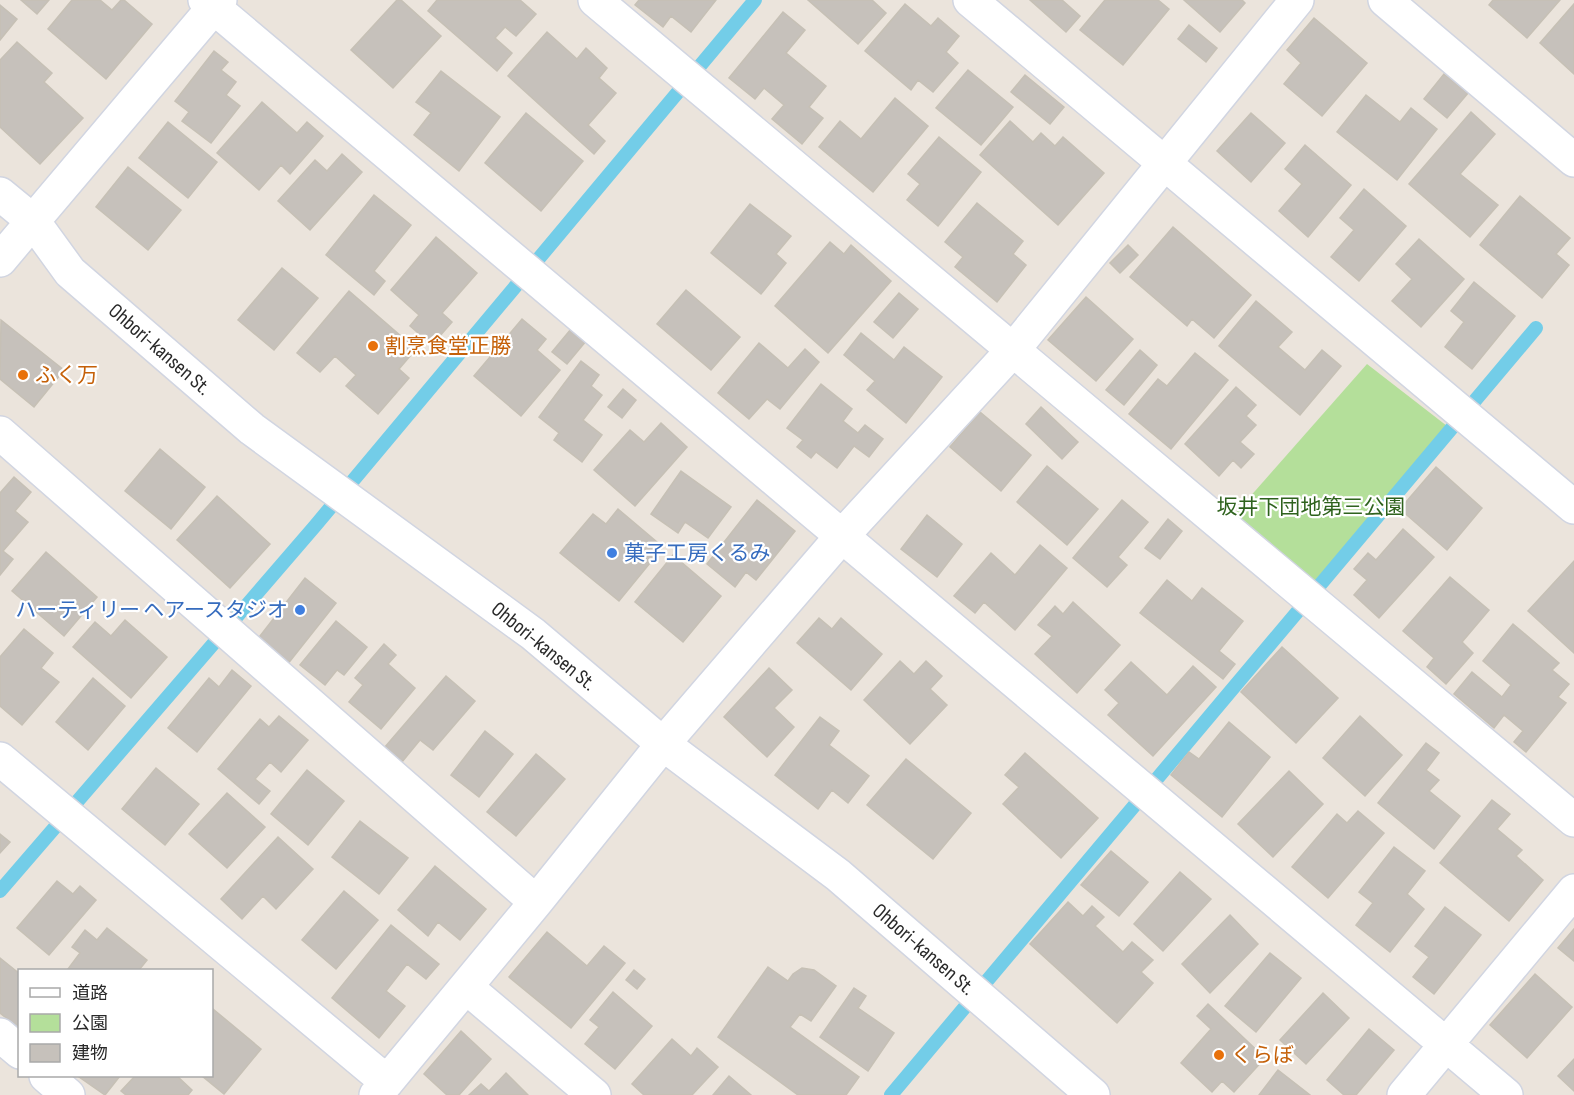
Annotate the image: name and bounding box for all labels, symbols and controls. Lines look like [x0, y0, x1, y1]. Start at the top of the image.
street label: Ohbori-kansen St. [103, 298, 216, 401]
place label: 割烹食堂正勝 [385, 334, 511, 359]
marker: 割烹食堂正勝 [366, 339, 380, 353]
place label: ふく万 [35, 363, 98, 388]
marker: ふく万 [16, 368, 30, 382]
park label: 坂井下団地第三公園 [1217, 495, 1406, 520]
place label: 菓子工房くるみ [624, 541, 771, 566]
marker: 菓子工房くるみ [605, 546, 619, 560]
street label: Ohbori-kansen St. [486, 597, 601, 696]
place label: ハーティリー ヘアースタジオ [15, 598, 288, 623]
marker: ハーティリー ヘアースタジオ [293, 603, 307, 617]
street label: Ohbori-kansen St. [867, 898, 980, 1001]
legend [18, 969, 213, 1077]
text: 道路 [72, 983, 108, 1004]
text: 公園 [72, 1013, 108, 1034]
text: 建物 [72, 1043, 108, 1064]
place label: くらぼ [1231, 1043, 1294, 1068]
marker: くらぼ [1212, 1048, 1226, 1062]

